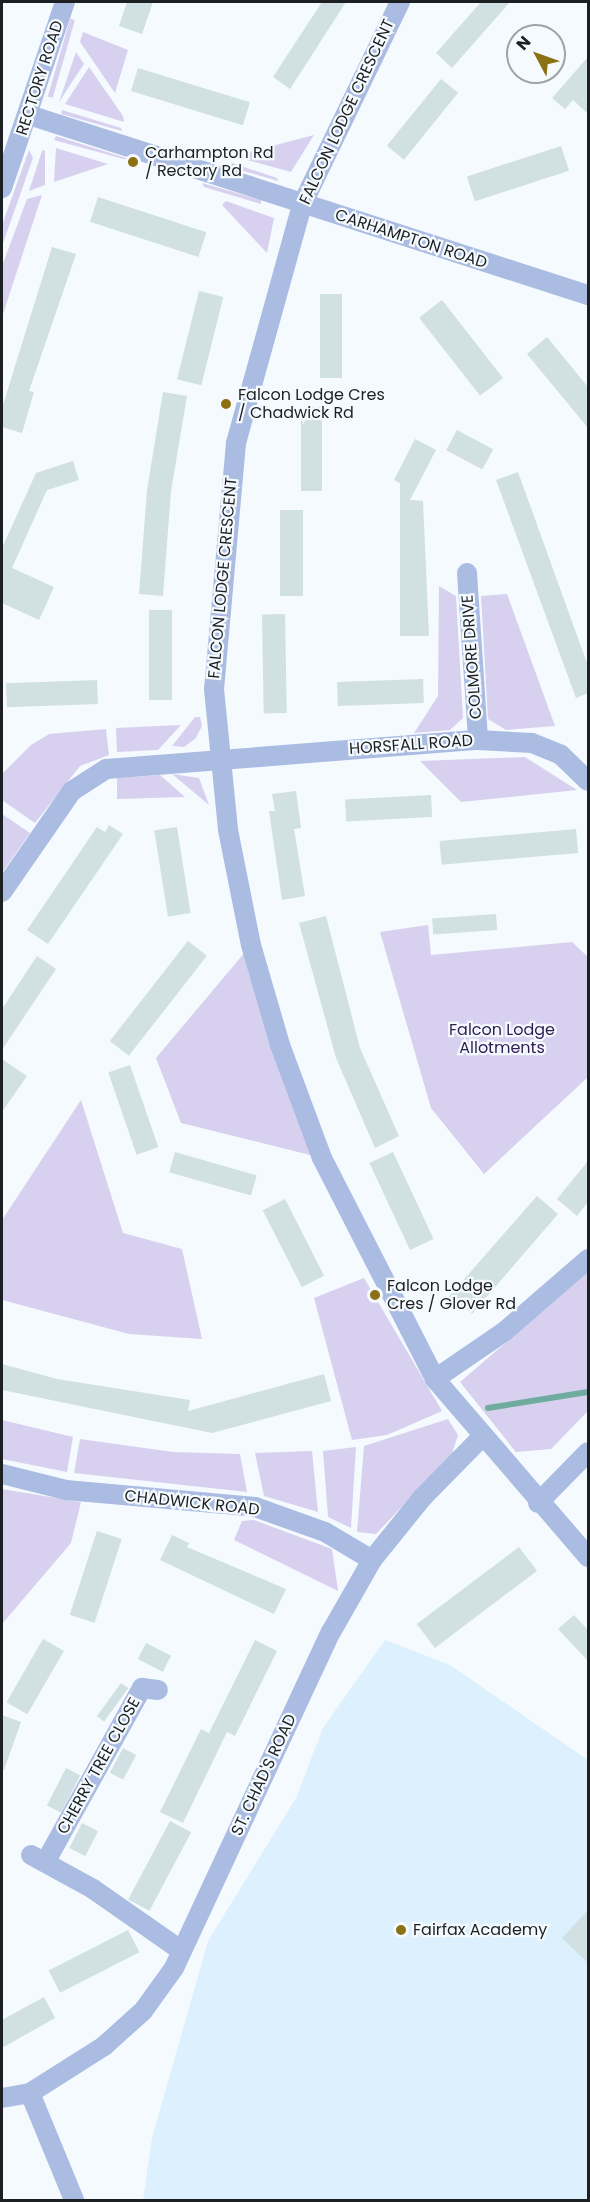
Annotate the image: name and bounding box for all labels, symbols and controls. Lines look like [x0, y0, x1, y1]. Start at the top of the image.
street label: FALCON LODGE CRESCENT [296, 16, 398, 208]
street label: RECTORY ROAD [12, 18, 68, 138]
north arrow [506, 24, 566, 84]
text: N [511, 31, 536, 55]
place label: Carhampton Rd / Rectory Rd [145, 143, 274, 181]
marker: Carhampton Rd / Rectory Rd [126, 155, 140, 169]
street label: CARHAMPTON ROAD [332, 205, 490, 273]
place label: Falcon Lodge Cres / Chadwick Rd [238, 385, 385, 423]
marker: Falcon Lodge Cres / Chadwick Rd [219, 397, 233, 411]
street label: FALCON LODGE CRESCENT [205, 477, 241, 679]
street label: COLMORE DRIVE [458, 594, 486, 720]
street label: HORSFALL ROAD [348, 731, 474, 759]
park label: Falcon Lodge Allotments [449, 1020, 555, 1058]
place label: Falcon Lodge Cres / Glover Rd [387, 1276, 516, 1314]
marker: Falcon Lodge Cres / Glover Rd [368, 1288, 382, 1302]
street label: CHADWICK ROAD [124, 1486, 260, 1520]
street label: CHERRY TREE CLOSE [53, 1694, 145, 1838]
street label: ST. CHAD'S ROAD [227, 1711, 301, 1839]
place label: Fairfax Academy [413, 1920, 547, 1940]
marker: Fairfax Academy [394, 1923, 408, 1937]

